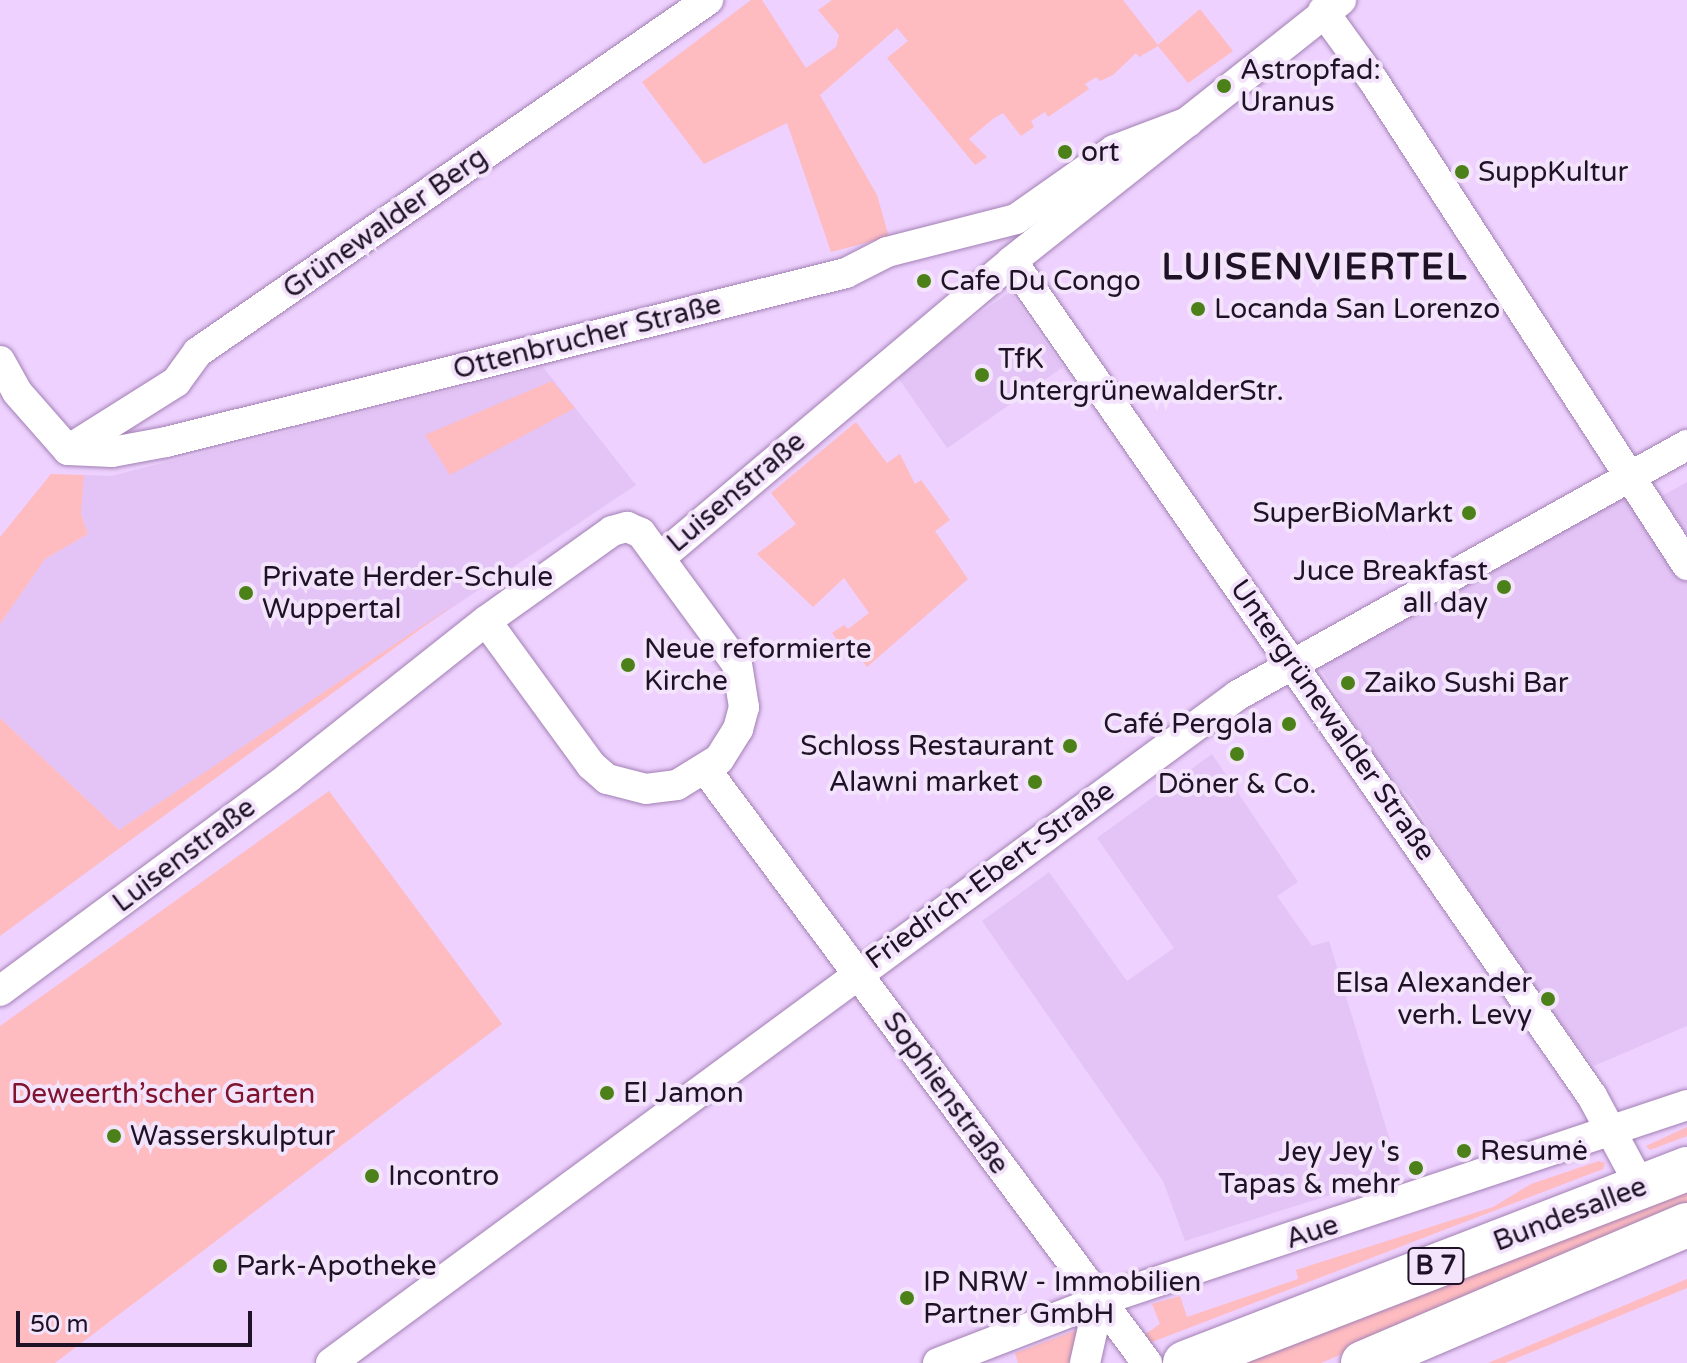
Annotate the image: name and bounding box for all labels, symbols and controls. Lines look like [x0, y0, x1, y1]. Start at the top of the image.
place label: Astropfad: Uranus [1240, 53, 1381, 119]
marker: Astropfad: Uranus [1215, 77, 1233, 95]
place label: ort [1081, 135, 1119, 169]
street label: Grünewalder Berg [277, 140, 493, 306]
marker: ort [1056, 143, 1074, 161]
place label: SuppKultur [1478, 155, 1628, 189]
marker: SuppKultur [1453, 163, 1471, 181]
district label: LUISENVIERTEL [1161, 246, 1469, 290]
place label: Cafe Du Congo [940, 264, 1141, 298]
marker: Cafe Du Congo [915, 272, 933, 290]
street label: Ottenbrucher Straße [450, 287, 724, 387]
place label: Locanda San Lorenzo [1214, 292, 1500, 326]
marker: Locanda San Lorenzo [1189, 300, 1207, 318]
place label: TfK UntergrünewalderStr. [998, 342, 1284, 408]
marker: TfK UntergrünewalderStr. [973, 366, 991, 384]
street label: Luisenstraße [660, 425, 812, 559]
place label: SuperBioMarkt [1252, 496, 1453, 530]
marker: SuperBioMarkt [1460, 504, 1478, 522]
place label: Juce Breakfast all day [1294, 554, 1488, 620]
place label: Private Herder-Schule Wuppertal [262, 560, 553, 626]
street label: Untergrünewalder Straße [1223, 573, 1443, 867]
marker: Juce Breakfast all day [1495, 578, 1513, 596]
marker: Private Herder-Schule Wuppertal [237, 584, 255, 602]
place label: Neue reformierte Kirche [644, 632, 871, 698]
marker: Neue reformierte Kirche [619, 656, 637, 674]
place label: Zaiko Sushi Bar [1364, 666, 1569, 700]
marker: Zaiko Sushi Bar [1339, 674, 1357, 692]
place label: Café Pergola [1103, 707, 1273, 741]
marker: Café Pergola [1280, 715, 1298, 733]
place label: Schloss Restaurant [800, 729, 1054, 763]
marker: Schloss Restaurant [1061, 737, 1079, 755]
marker: Döner & Co. [1228, 745, 1246, 763]
place label: Alawni market [829, 765, 1019, 799]
place label: Döner & Co. [1157, 767, 1317, 801]
marker: Alawni market [1026, 773, 1044, 791]
street label: Friedrich-Ebert-Straße [859, 774, 1121, 976]
street label: Luisenstraße [106, 790, 262, 920]
place label: Elsa Alexander verh. Levy [1335, 966, 1532, 1032]
marker: Elsa Alexander verh. Levy [1539, 990, 1557, 1008]
street label: Sophienstraße [876, 1005, 1016, 1181]
place label: El Jamon [623, 1076, 744, 1110]
park label: Deweerth’scher Garten [11, 1077, 315, 1111]
marker: El Jamon [598, 1084, 616, 1102]
place label: Wasserskulptur [130, 1119, 335, 1153]
marker: Wasserskulptur [105, 1127, 123, 1145]
place label: Resumė [1480, 1134, 1588, 1168]
place label: Jey Jey 's Tapas & mehr [1218, 1135, 1400, 1201]
marker: Resumė [1455, 1142, 1473, 1160]
place label: Incontro [388, 1159, 499, 1193]
marker: Jey Jey 's Tapas & mehr [1407, 1159, 1425, 1177]
marker: Incontro [363, 1167, 381, 1185]
street label: Bundesallee [1489, 1169, 1651, 1259]
street label: Aue [1281, 1208, 1343, 1256]
road number: B 7 [1406, 1244, 1466, 1288]
place label: Park-Apotheke [236, 1249, 437, 1283]
marker: Park-Apotheke [211, 1257, 229, 1275]
place label: IP NRW - Immobilien Partner GmbH [923, 1265, 1201, 1331]
marker: IP NRW - Immobilien Partner GmbH [898, 1289, 916, 1307]
scale bar [20, 1295, 256, 1345]
text: 50 m [30, 1310, 88, 1339]

